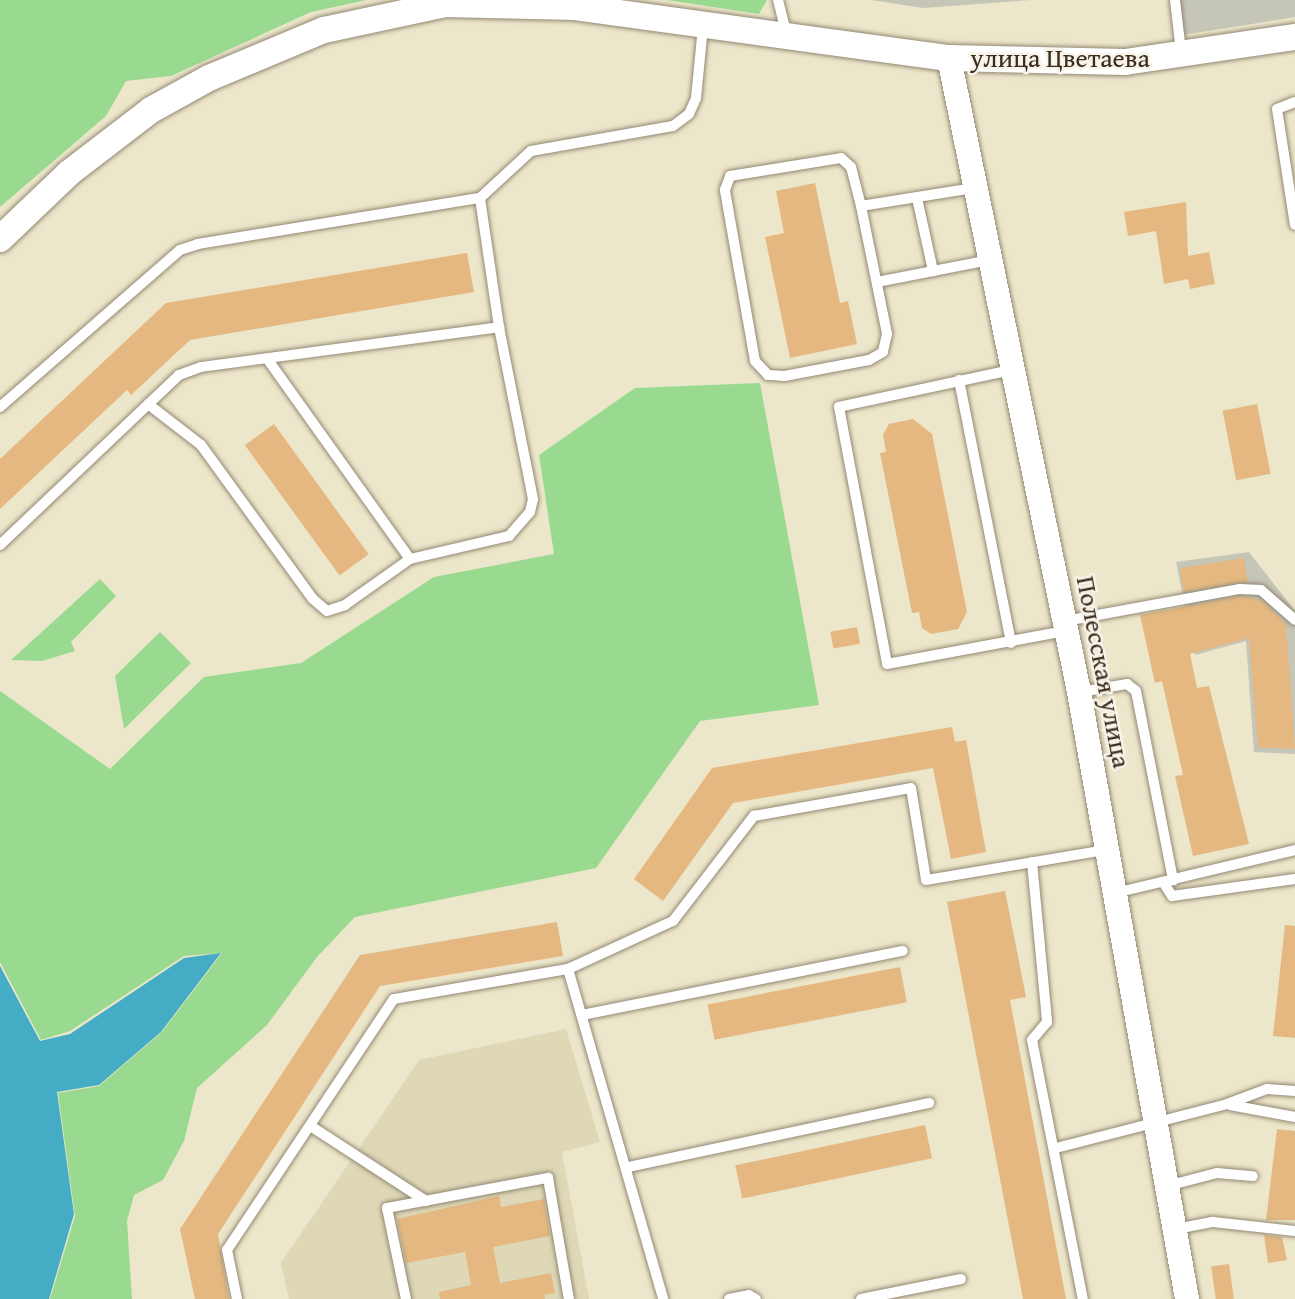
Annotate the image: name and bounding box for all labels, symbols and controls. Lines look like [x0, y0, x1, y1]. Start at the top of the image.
street label: улица Цветаева [970, 42, 1150, 74]
street label: Полесская улица [1070, 573, 1138, 771]

